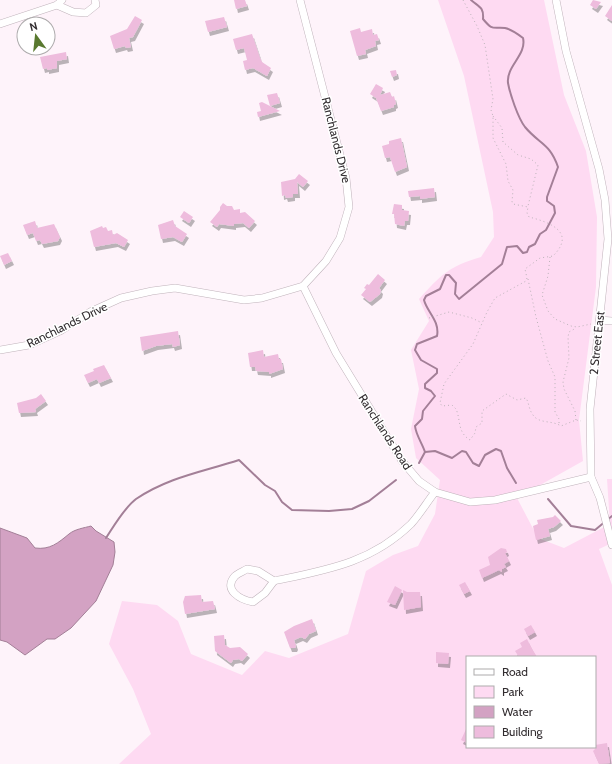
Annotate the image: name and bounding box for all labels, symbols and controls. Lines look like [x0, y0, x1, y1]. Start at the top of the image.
north arrow [16, 16, 56, 56]
text: N [28, 19, 39, 34]
street label: Ranchlands Drive [319, 95, 354, 184]
street label: Ranchlands Drive [24, 298, 110, 351]
street label: 2 Street East [586, 310, 607, 376]
street label: Ranchlands Road [355, 391, 415, 472]
legend [466, 656, 596, 748]
text: Road [502, 664, 528, 679]
text: Park [502, 684, 524, 699]
text: Water [502, 704, 533, 719]
text: Building [502, 724, 544, 739]

